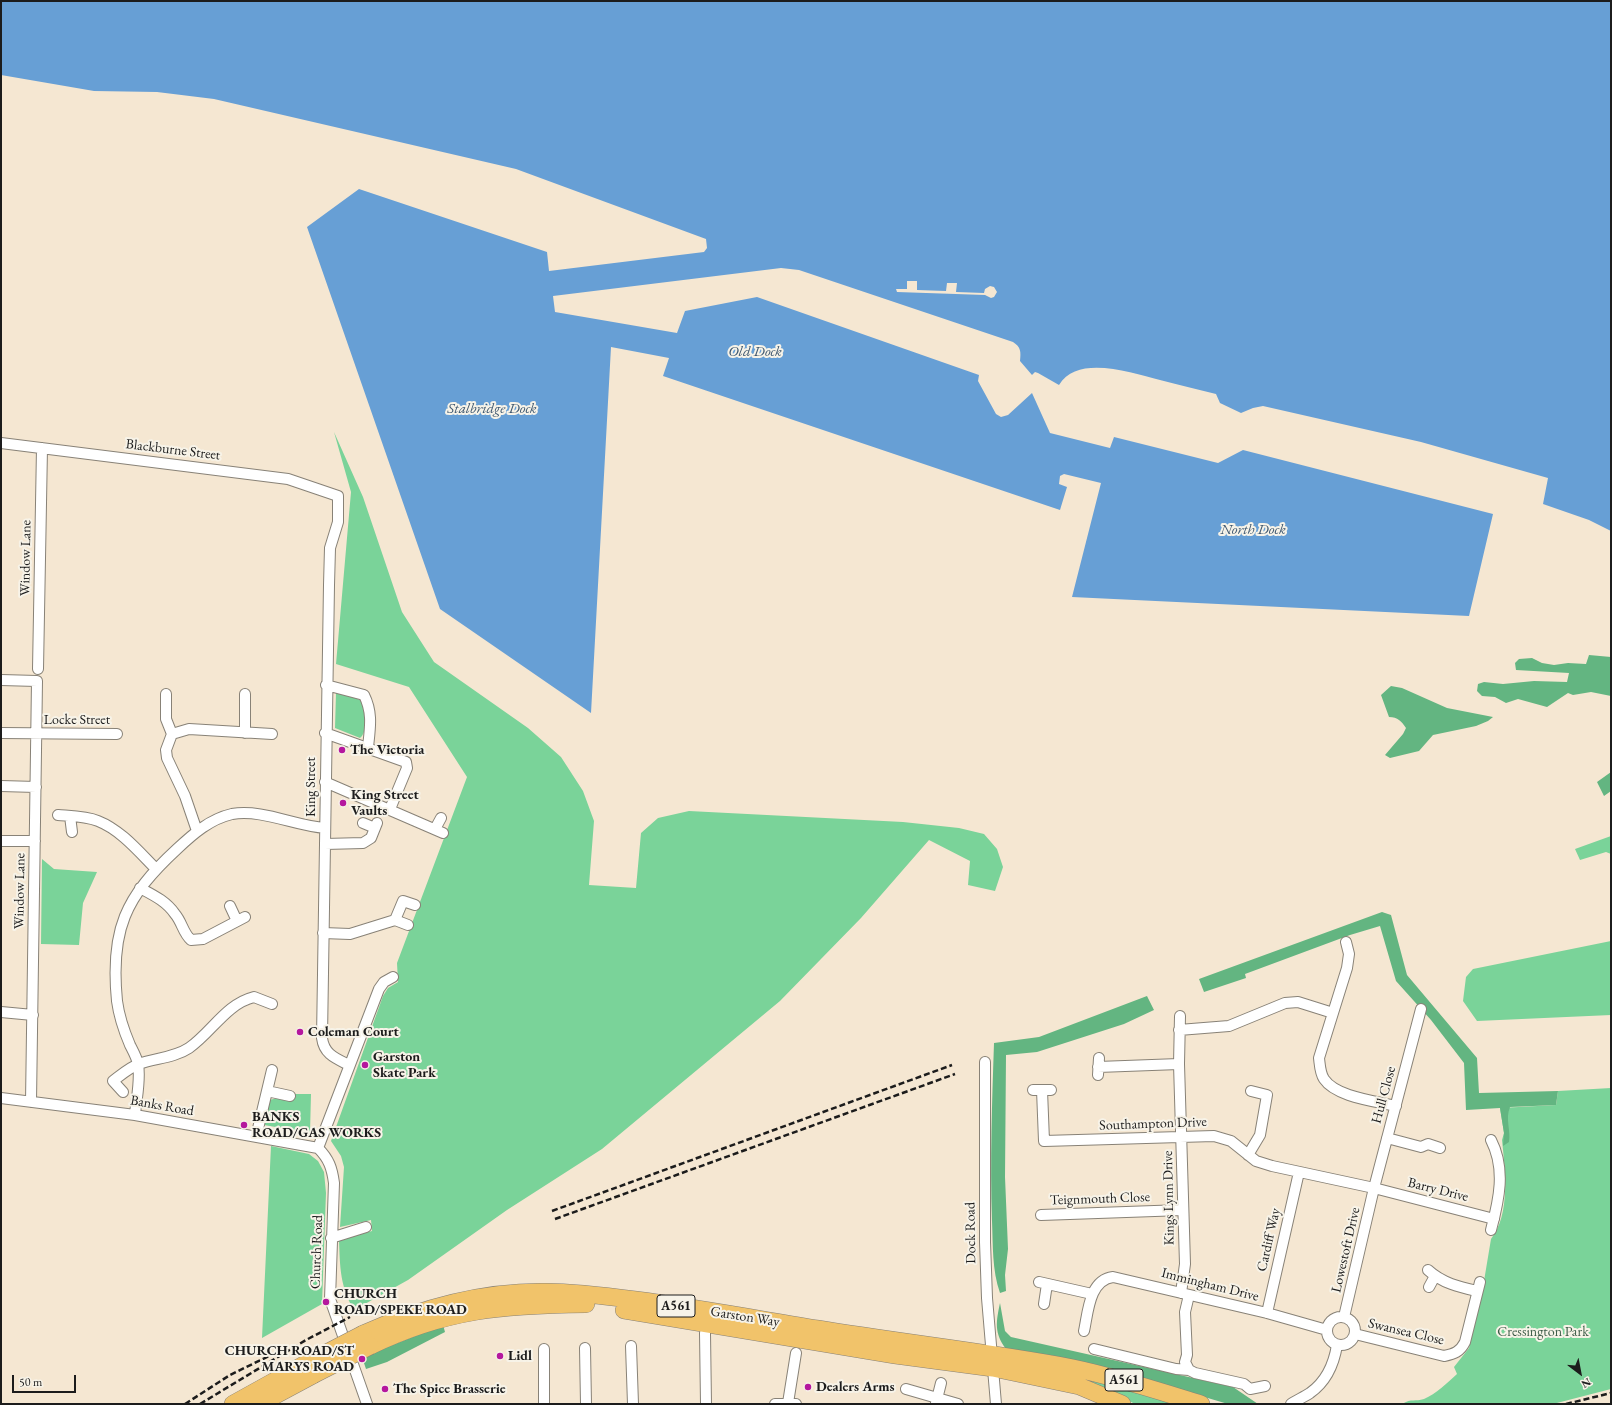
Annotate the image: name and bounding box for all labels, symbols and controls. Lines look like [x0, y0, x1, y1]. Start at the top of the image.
water label: Old Dock [728, 343, 782, 361]
water label: Stalbridge Dock [447, 400, 537, 418]
street label: Blackburne Street [125, 436, 221, 464]
street label: Window Lane [17, 520, 35, 596]
water label: North Dock [1220, 521, 1286, 539]
street label: Locke Street [44, 712, 110, 728]
place label: The Victoria [350, 742, 424, 758]
marker: The Victoria [337, 745, 347, 755]
street label: King Street [303, 757, 319, 817]
place label: King Street Vaults [351, 787, 419, 820]
marker: King Street Vaults [338, 798, 348, 808]
street label: Window Lane [11, 853, 29, 929]
place label: Coleman Court [308, 1024, 399, 1040]
marker: Coleman Court [295, 1027, 305, 1037]
place label: Garston Skate Park [373, 1049, 436, 1082]
marker: Garston Skate Park [360, 1060, 370, 1070]
street label: Hull Close [1368, 1065, 1400, 1125]
street label: Banks Road [129, 1092, 195, 1120]
place label: BANKS ROAD/GAS WORKS [252, 1109, 381, 1142]
street label: Southampton Drive [1099, 1114, 1207, 1134]
marker: BANKS ROAD/GAS WORKS [239, 1120, 249, 1130]
street label: Kings Lynn Drive [1160, 1150, 1178, 1246]
street label: Barry Drive [1406, 1174, 1470, 1206]
street label: Teignmouth Close [1050, 1189, 1150, 1209]
street label: Dock Road [962, 1202, 980, 1264]
street label: Lowestoft Drive [1328, 1206, 1364, 1294]
street label: Cardiff Way [1254, 1207, 1284, 1273]
street label: Church Road [307, 1215, 327, 1289]
street label: Immingham Drive [1160, 1265, 1260, 1305]
place label: CHURCH ROAD/SPEKE ROAD [334, 1286, 467, 1318]
road number: A561 [657, 1295, 695, 1317]
marker: CHURCH ROAD/SPEKE ROAD [321, 1297, 331, 1307]
street label: Garston Way [709, 1303, 781, 1331]
street label: Swansea Close [1366, 1315, 1446, 1349]
park label: Cressington Park [1497, 1324, 1589, 1340]
place label: CHURCH ROAD/ST MARYS ROAD [225, 1343, 354, 1376]
place label: Lidl [508, 1348, 532, 1364]
marker: Lidl [495, 1351, 505, 1361]
north arrow [1560, 1353, 1600, 1393]
marker: CHURCH ROAD/ST MARYS ROAD [357, 1354, 367, 1364]
scale bar [14, 1367, 78, 1393]
road number: A561 [1105, 1369, 1143, 1391]
text: 50 m [19, 1374, 42, 1390]
text: N [1579, 1375, 1594, 1391]
place label: Dealers Arms [816, 1379, 895, 1395]
place label: The Spice Brasserie [393, 1381, 506, 1397]
marker: Dealers Arms [803, 1382, 813, 1392]
marker: The Spice Brasserie [380, 1384, 390, 1394]

